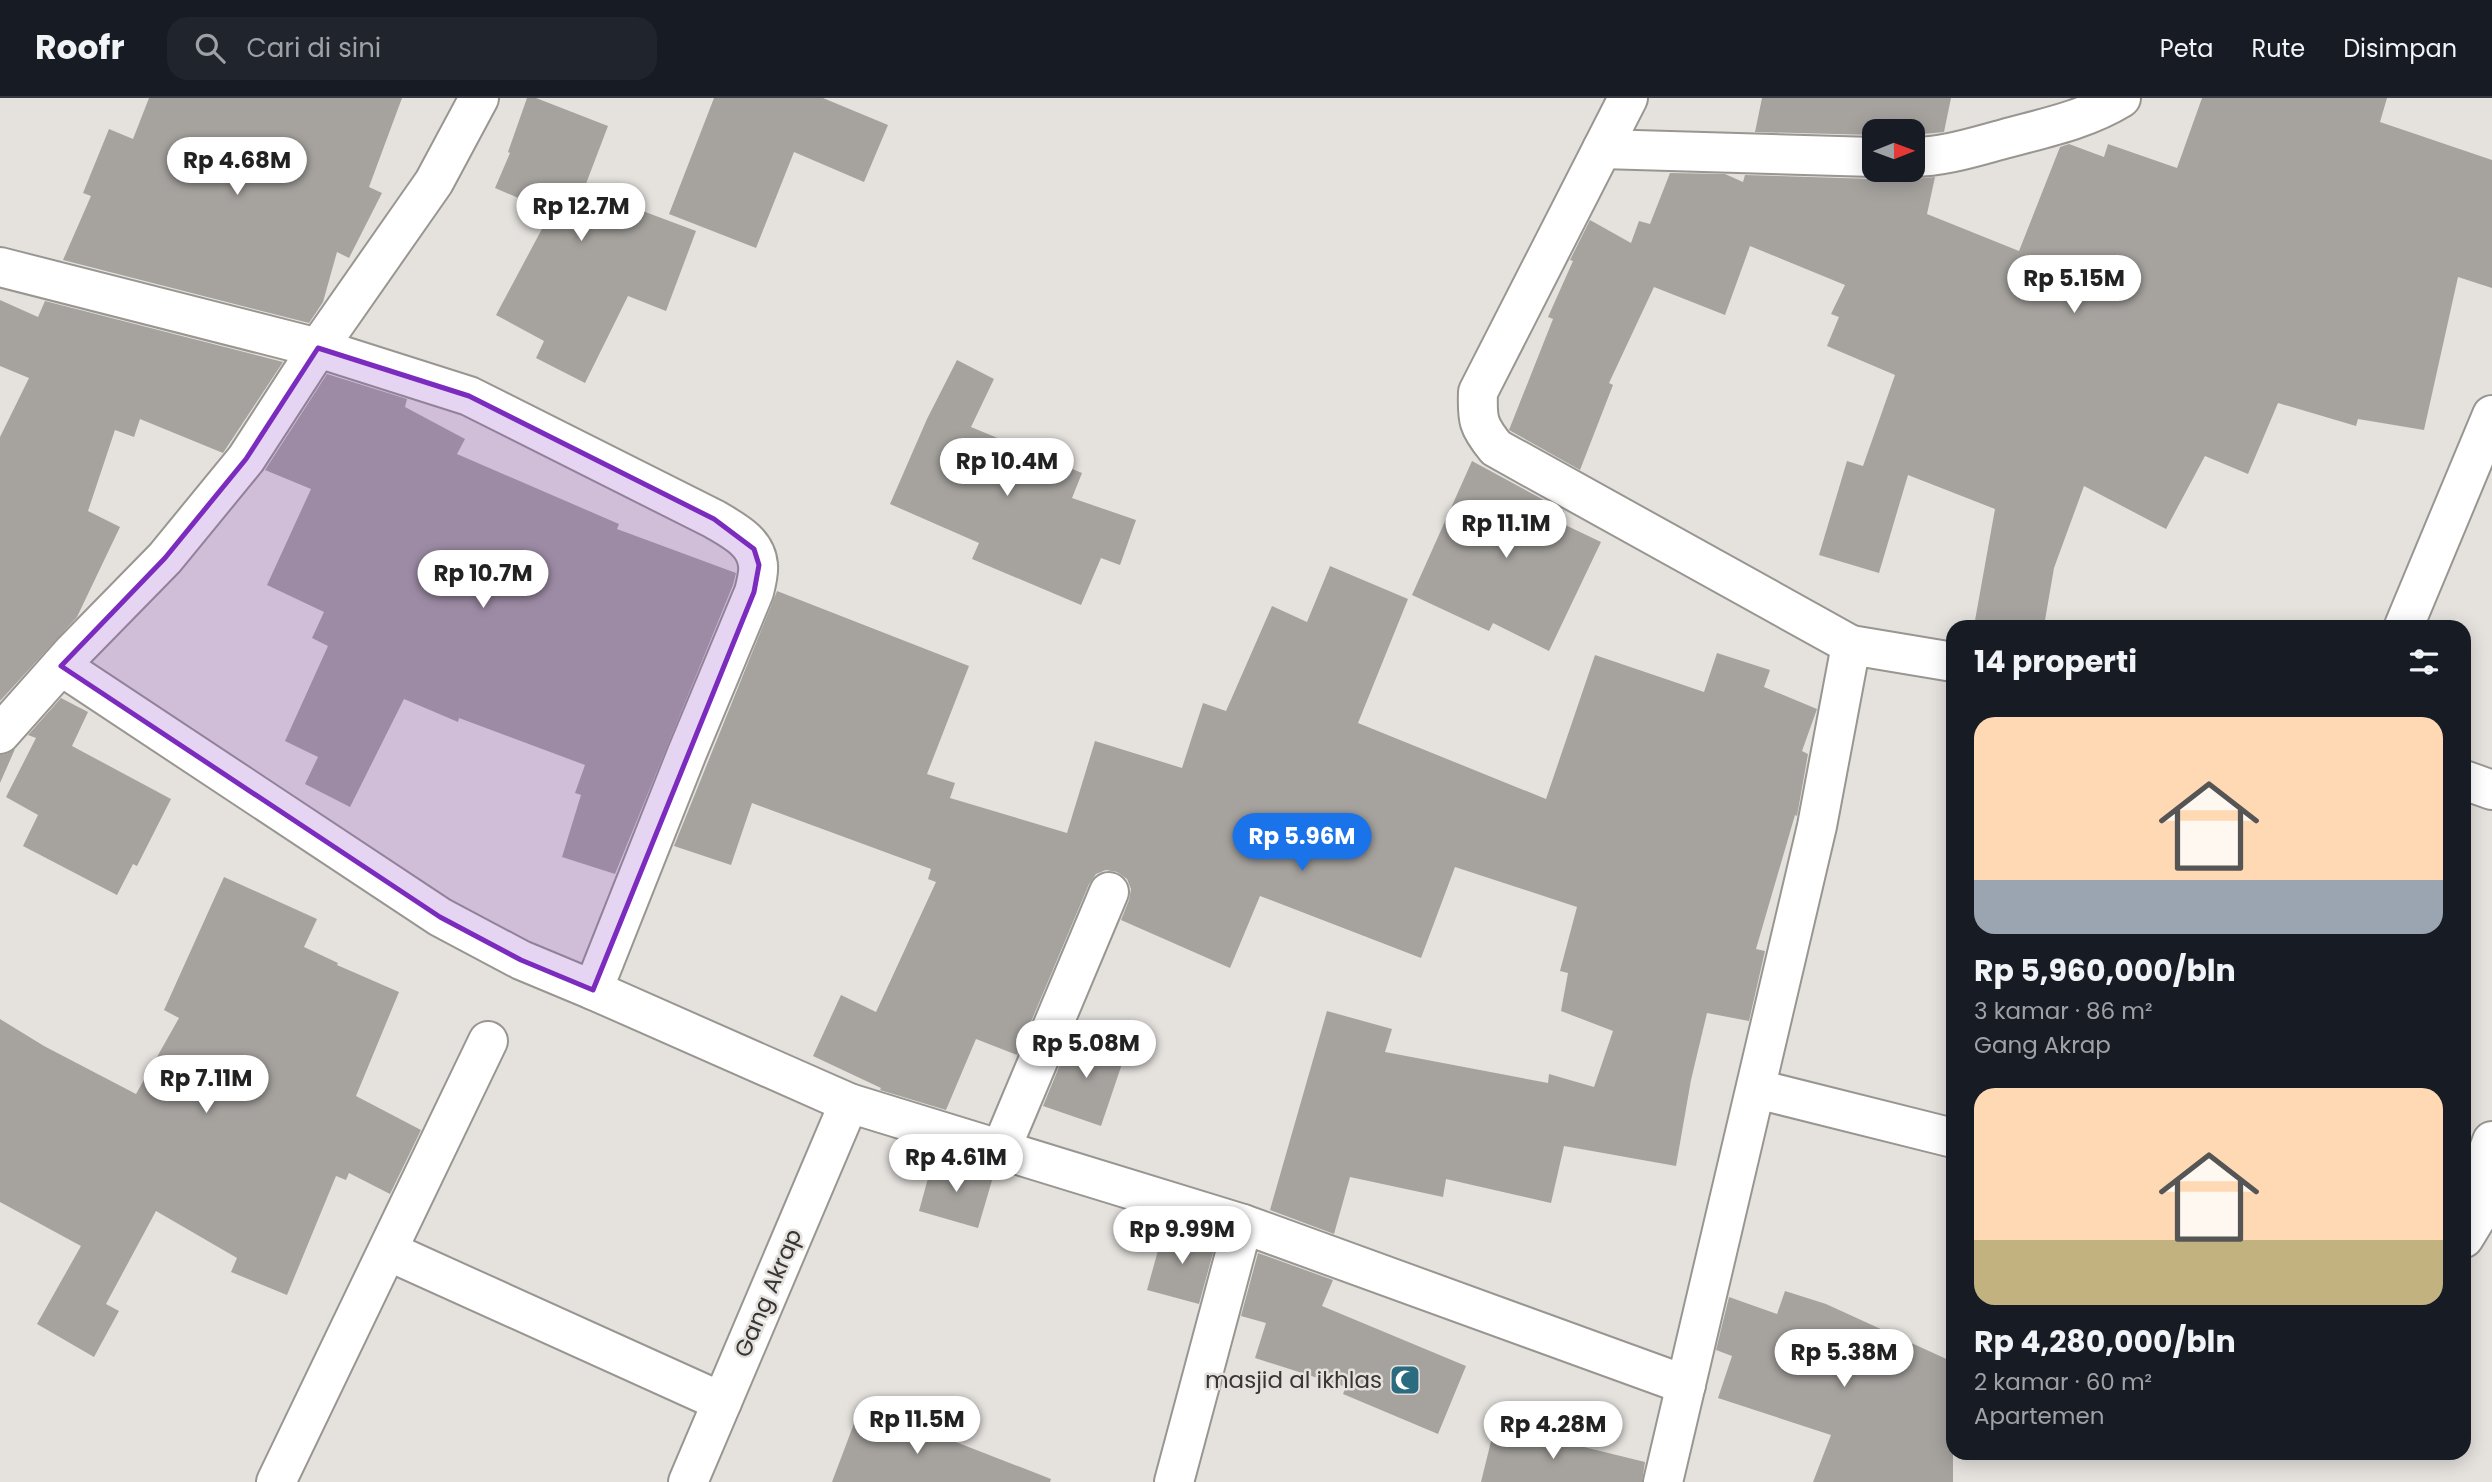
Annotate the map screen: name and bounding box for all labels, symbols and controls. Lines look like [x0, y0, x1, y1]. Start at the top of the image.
search box [167, 17, 657, 80]
text: Roofr [35, 24, 125, 71]
icon: search [191, 29, 229, 67]
text: Cari di sini [247, 30, 381, 66]
text: Peta [2160, 32, 2214, 65]
text: Rute [2252, 32, 2305, 65]
text: Disimpan [2343, 32, 2457, 65]
north arrow [1862, 119, 1925, 182]
map controls [1862, 119, 1925, 182]
pin: Rp 4.68M [165, 138, 309, 197]
text: Rp 4.68M [183, 144, 291, 176]
pin: Rp 12.7M [509, 184, 653, 243]
text: Rp 12.7M [532, 190, 630, 222]
pin: Rp 5.15M [2002, 256, 2146, 315]
text: Rp 5.15M [2023, 262, 2125, 294]
pin: Rp 10.4M [935, 438, 1079, 498]
text: Rp 10.4M [956, 445, 1058, 477]
pin: Rp 11.1M [1434, 500, 1578, 560]
text: Rp 11.1M [1461, 507, 1551, 539]
pin: Rp 10.7M [411, 550, 555, 610]
text: Rp 10.7M [433, 557, 533, 589]
text: 14 properti [1974, 640, 2137, 683]
icon: filters [2405, 643, 2443, 681]
icon: home [2146, 763, 2272, 889]
pin: Rp 5.96M [1230, 814, 1374, 873]
text: Rp 5.96M [1249, 820, 1355, 852]
text: Rp 5,960,000/bln [1974, 949, 2236, 992]
text: 3 kamar · 86 m² [1974, 995, 2153, 1027]
pin: Rp 5.08M [1014, 1020, 1158, 1080]
text: Rp 5.08M [1032, 1027, 1140, 1059]
text: Gang Akrap [1974, 1029, 2111, 1061]
pin: Rp 7.11M [134, 1056, 278, 1115]
text: Rp 7.11M [160, 1062, 252, 1094]
pin: Rp 4.61M [884, 1134, 1028, 1194]
icon: home [2146, 1134, 2272, 1260]
text: Rp 4.61M [905, 1141, 1007, 1173]
pin: Rp 9.99M [1110, 1206, 1254, 1266]
text: Rp 9.99M [1129, 1213, 1235, 1245]
street label: Gang Akrap [727, 1224, 809, 1362]
text: Rp 4,280,000/bln [1974, 1320, 2236, 1363]
pin: Rp 5.38M [1772, 1330, 1916, 1389]
text: Rp 5.38M [1791, 1336, 1897, 1368]
mosque icon: masjid al ikhlas [1388, 1363, 1422, 1397]
place label: masjid al ikhlas [1205, 1364, 1382, 1396]
text: 2 kamar · 60 m² [1974, 1366, 2152, 1398]
pin: Rp 11.5M [845, 1396, 989, 1456]
text: Apartemen [1974, 1400, 2104, 1432]
pin: Rp 4.28M [1481, 1402, 1625, 1461]
text: Rp 11.5M [869, 1403, 965, 1435]
text: Rp 4.28M [1500, 1408, 1606, 1440]

